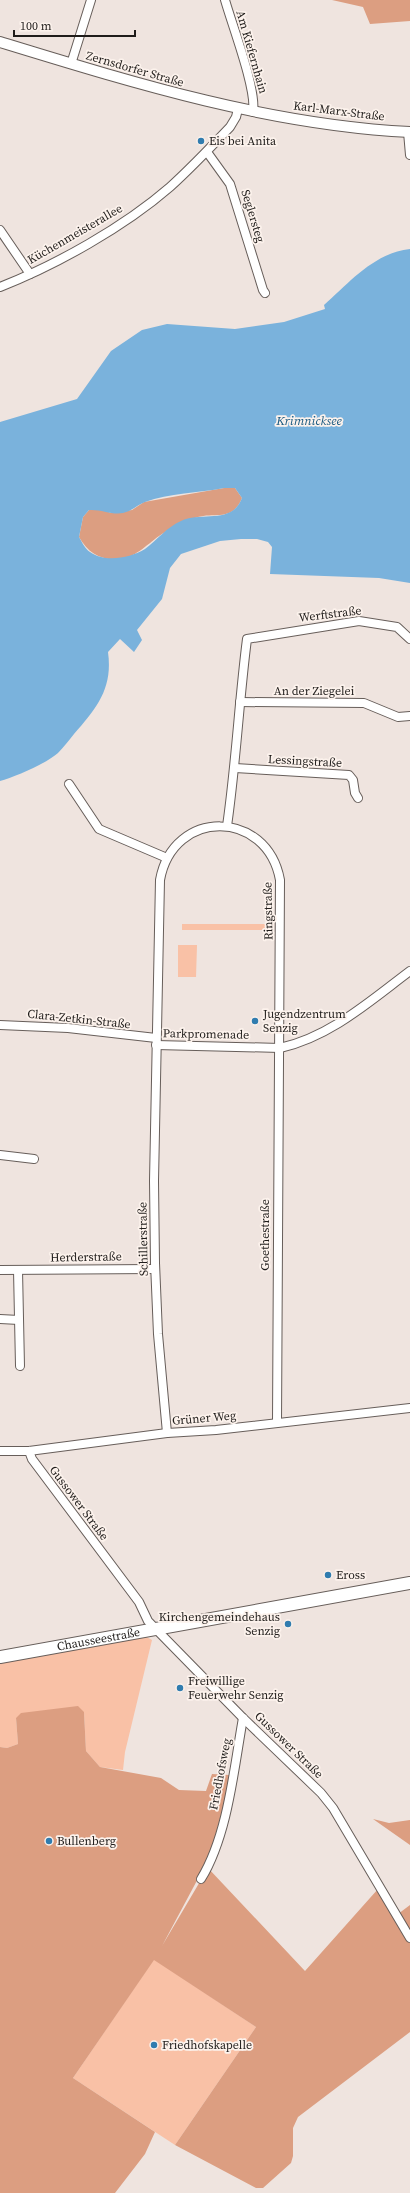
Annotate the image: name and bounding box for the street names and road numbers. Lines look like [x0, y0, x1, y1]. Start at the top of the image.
street label: Am Kiefernhain [232, 9, 272, 95]
street label: Zernsdorfer Straße [84, 47, 186, 91]
street label: Karl-Marx-Straße [292, 97, 386, 125]
street label: Seglersteg [237, 188, 269, 244]
street label: Küchenmeisterallee [25, 200, 125, 268]
street label: Werftstraße [298, 602, 362, 626]
street label: An der Ziegelei [274, 683, 355, 699]
street label: Lessingstraße [268, 751, 342, 771]
street label: Ringstraße [259, 882, 277, 940]
street label: Clara-Zetkin-Straße [27, 1006, 131, 1032]
street label: Parkpromenade [163, 1025, 249, 1043]
street label: Goethestraße [257, 1199, 273, 1271]
street label: Schillerstraße [134, 1202, 152, 1276]
street label: Herderstraße [50, 1248, 122, 1266]
street label: Grüner Weg [171, 1407, 237, 1429]
street label: Gussower Straße [46, 1463, 112, 1543]
street label: Chausseestraße [56, 1624, 141, 1655]
street label: Gussower Straße [251, 1708, 327, 1782]
street label: Friedhofsweg [205, 1737, 235, 1811]

